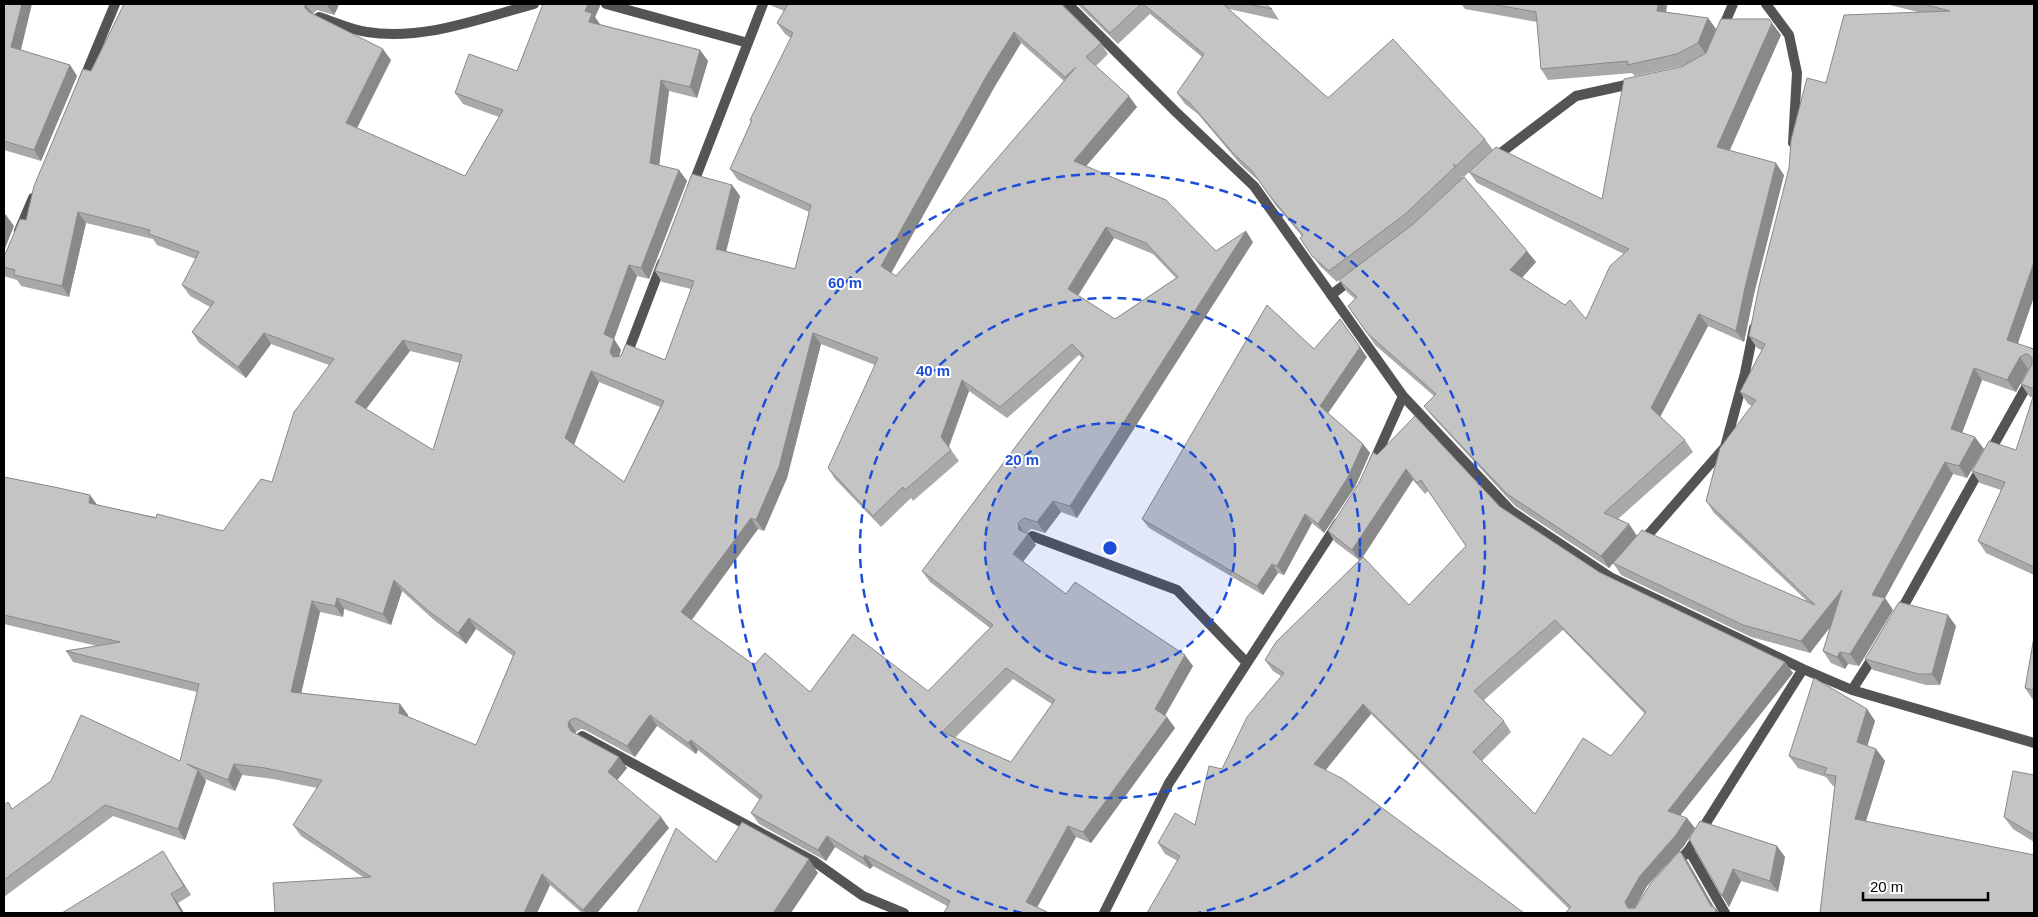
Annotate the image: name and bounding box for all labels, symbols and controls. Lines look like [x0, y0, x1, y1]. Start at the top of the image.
text: 60 m [828, 274, 862, 291]
text: 40 m [916, 362, 950, 379]
text: 20 m [1005, 451, 1039, 468]
centre of rings [1101, 539, 1119, 557]
scale bar [1863, 870, 1988, 902]
text: 20 m [1870, 878, 1903, 895]

